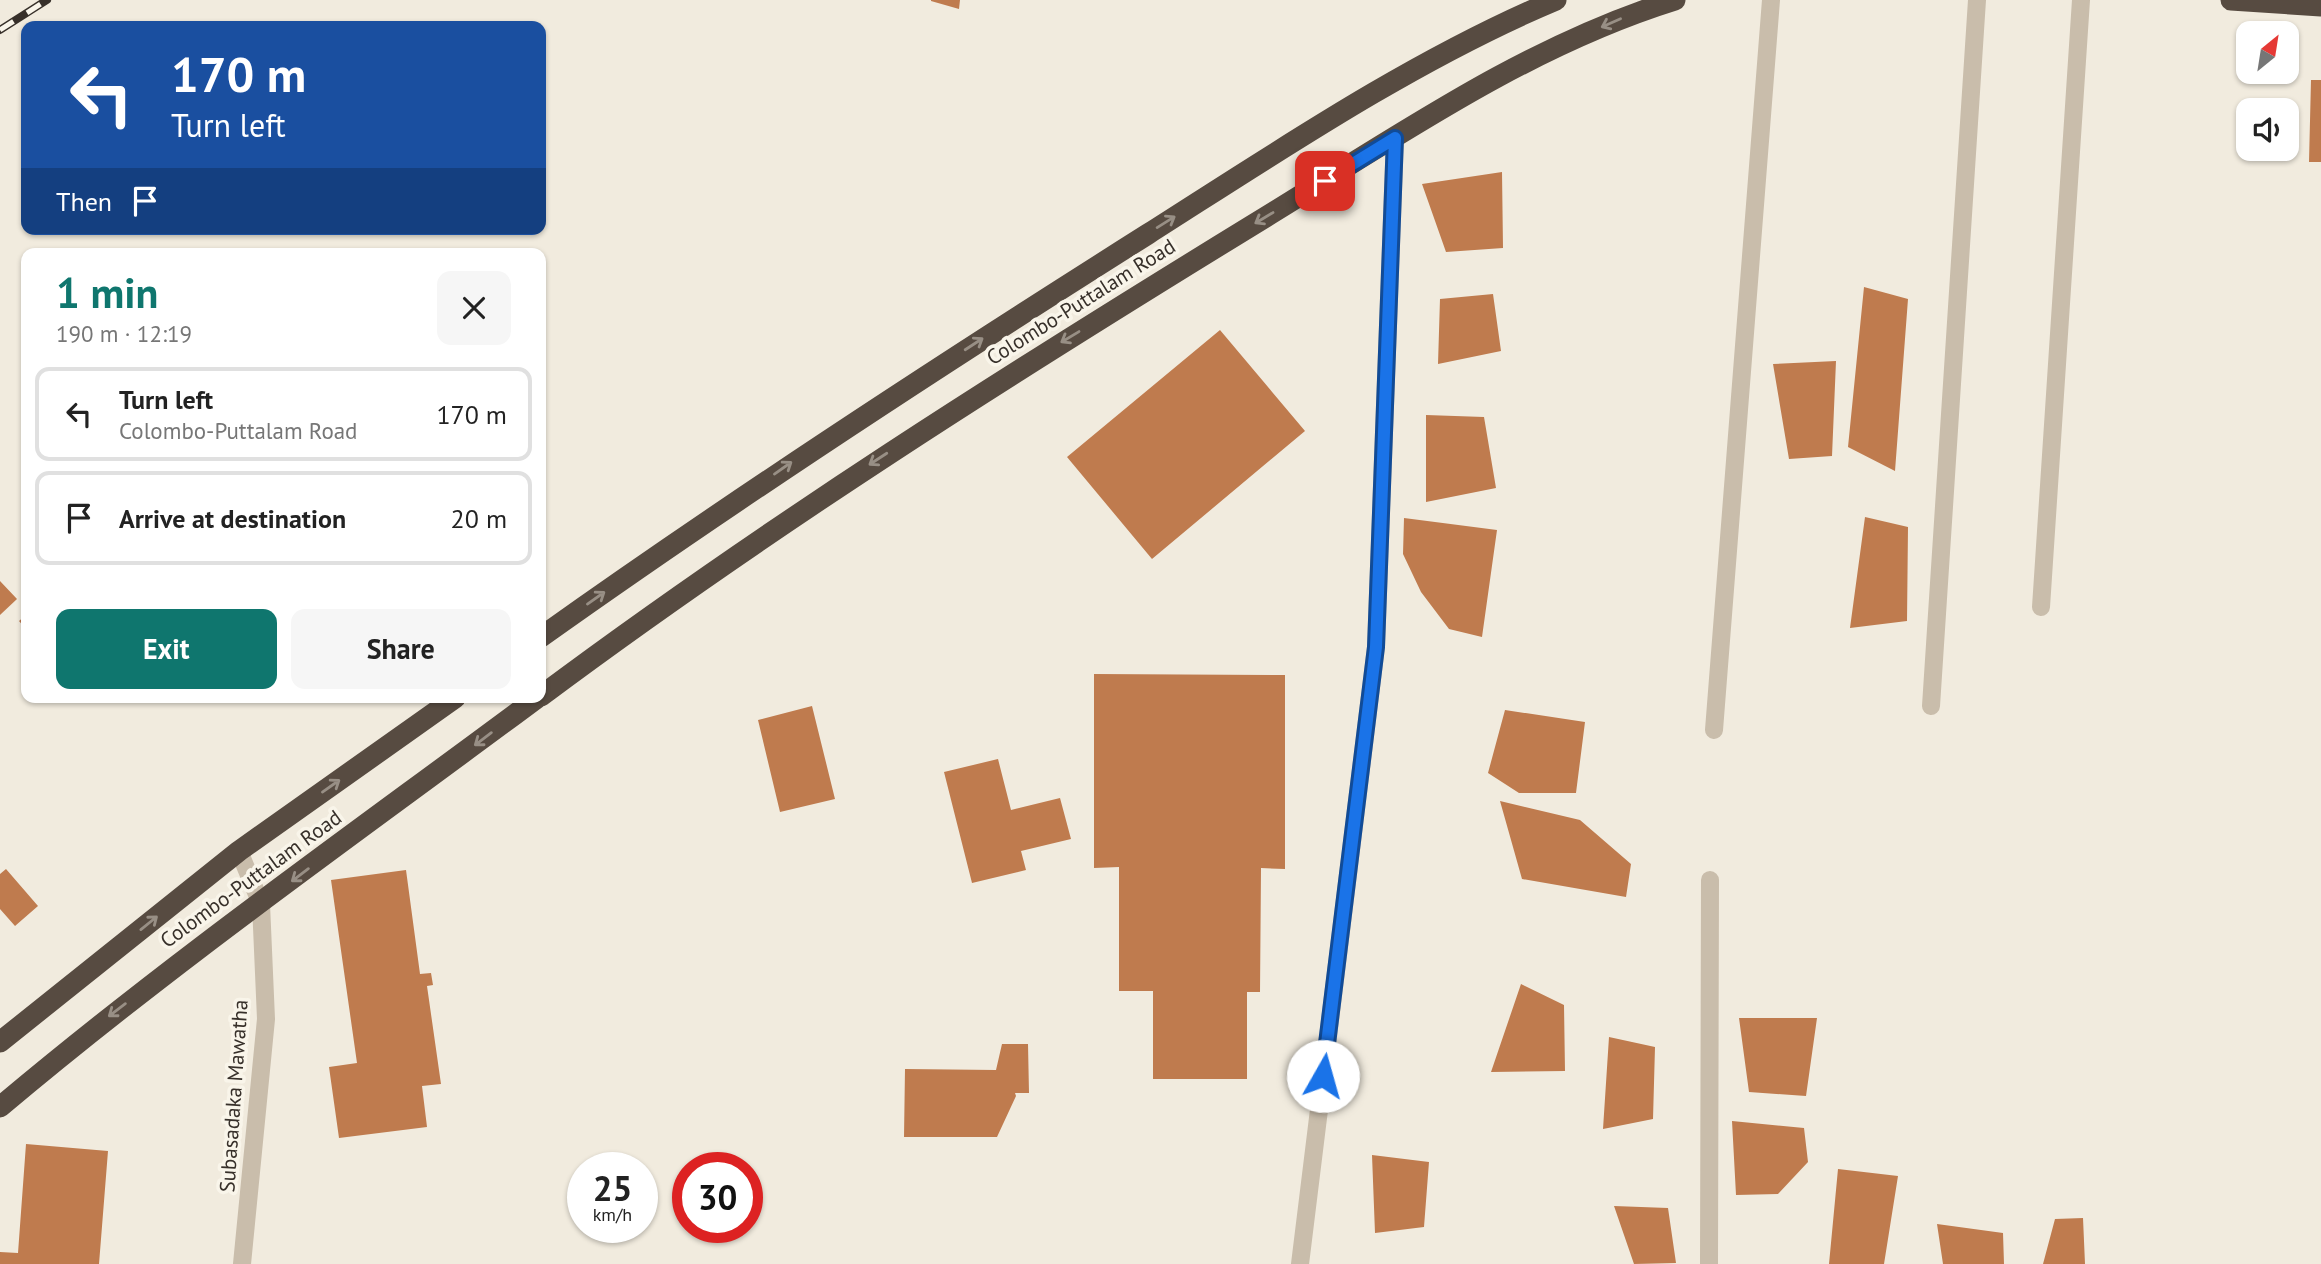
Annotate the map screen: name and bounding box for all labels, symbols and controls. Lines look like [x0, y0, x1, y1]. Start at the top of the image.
one-way arrow [1601, 18, 1623, 31]
north arrow [2236, 21, 2300, 84]
map controls [2236, 21, 2299, 161]
text: 170 m [171, 42, 306, 106]
icon: left [56, 49, 147, 140]
button: sound [2236, 98, 2299, 161]
text: Turn left [171, 104, 286, 146]
pin [1295, 151, 1355, 211]
icon: arrive [1306, 162, 1344, 200]
icon: arrive [126, 182, 164, 220]
text: Then [56, 185, 112, 218]
one-way arrow [1255, 212, 1275, 226]
one-way arrow [1156, 215, 1176, 229]
street label: Colombo-Puttalam Road [981, 232, 1180, 371]
text: 1 min [56, 265, 158, 320]
button: close [437, 271, 511, 345]
text: 190 m · 12:19 [56, 319, 192, 348]
one-way arrow [1060, 330, 1080, 344]
one-way arrow [964, 336, 983, 351]
text: Turn left [119, 383, 213, 416]
icon: left [60, 395, 98, 433]
text: 170 m [436, 398, 507, 431]
text: Colombo-Puttalam Road [119, 416, 358, 445]
one-way arrow [869, 452, 888, 467]
one-way arrow [773, 461, 792, 475]
icon: arrive [60, 499, 98, 537]
text: Arrive at destination [119, 502, 346, 535]
text: 20 m [451, 502, 507, 535]
one-way arrow [586, 591, 605, 605]
button: Exit [56, 609, 277, 689]
button: Share [291, 609, 511, 689]
one-way arrow [473, 731, 492, 746]
one-way arrow [321, 779, 340, 793]
street label: Colombo-Puttalam Road [155, 804, 347, 954]
one-way arrow [291, 867, 310, 882]
one-way arrow [139, 915, 157, 930]
street label: Subasadaka Mawatha [213, 999, 254, 1193]
one-way arrow [109, 1003, 127, 1018]
position arrow [1286, 1039, 1360, 1113]
speed limit sign: 30 [672, 1152, 763, 1243]
text: 25 [593, 1165, 632, 1211]
text: km/h [593, 1203, 632, 1226]

